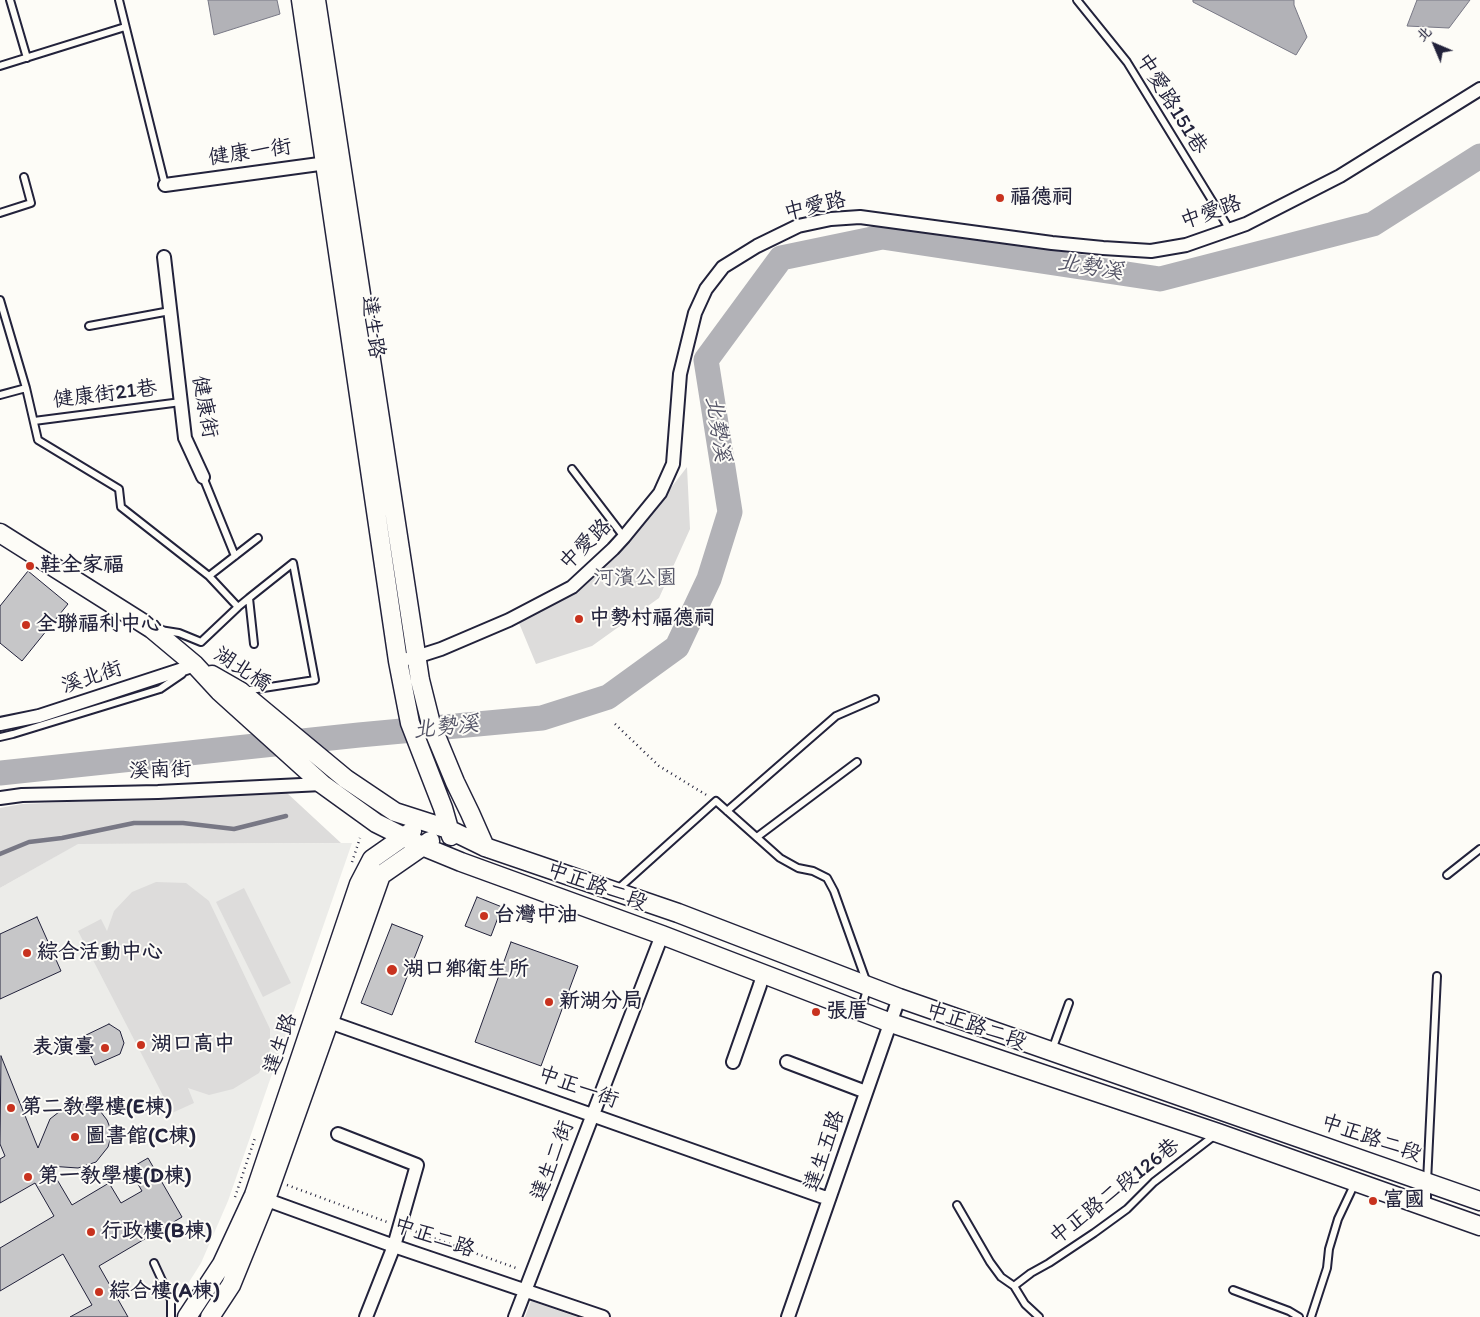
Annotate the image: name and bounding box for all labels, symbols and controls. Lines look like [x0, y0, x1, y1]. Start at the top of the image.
north arrow [1410, 20, 1460, 70]
text: 北 [1413, 23, 1435, 45]
street label: 中愛路151巷 [1130, 49, 1212, 159]
street label: 健康一街 [207, 135, 293, 171]
place label: 福德祠 [1010, 185, 1073, 211]
street label: 中愛路 [781, 188, 849, 226]
street label: 中愛路 [1177, 191, 1245, 235]
marker: 福德祠 [994, 192, 1006, 204]
water label: 北勢溪 [1055, 250, 1125, 286]
street label: 達生路 [355, 294, 389, 360]
street label: 健康街 [186, 374, 222, 440]
street label: 健康街21巷 [51, 376, 159, 414]
water label: 北勢溪 [699, 394, 735, 464]
street label: 中愛路 [555, 514, 617, 576]
place label: 鞋全家福 [40, 553, 124, 579]
marker: 鞋全家福 [24, 560, 36, 572]
park label: 河濱公園 [593, 566, 677, 592]
place label: 中勢村福德祠 [589, 606, 715, 632]
place label: 全聯福利中心 [36, 612, 162, 638]
marker: 中勢村福德祠 [573, 613, 585, 625]
marker: 全聯福利中心 [20, 619, 32, 631]
street label: 湖北橋 [209, 642, 275, 698]
street label: 溪北街 [58, 656, 126, 700]
water label: 北勢溪 [412, 711, 480, 745]
street label: 溪南街 [128, 757, 192, 785]
street label: 中正路二段 [543, 857, 651, 917]
place label: 台灣中油 [494, 903, 578, 929]
marker: 台灣中油 [478, 910, 490, 922]
place label: 綜合活動中心 [37, 940, 163, 966]
marker: 綜合活動中心 [21, 947, 33, 959]
place label: 湖口鄉衛生所 [403, 957, 529, 983]
marker: 湖口鄉衛生所 [385, 963, 399, 977]
place label: 新湖分局 [559, 989, 643, 1015]
marker: 新湖分局 [543, 996, 555, 1008]
street label: 中正路二段 [922, 998, 1030, 1056]
place label: 張厝 [826, 999, 868, 1025]
marker: 張厝 [810, 1006, 822, 1018]
street label: 達生路 [259, 1010, 303, 1078]
place label: 湖口高中 [151, 1032, 235, 1058]
place label: 表演臺 [32, 1035, 95, 1061]
marker: 湖口高中 [135, 1039, 147, 1051]
marker: 表演臺 [99, 1042, 111, 1054]
street label: 中正一街 [534, 1062, 622, 1114]
place label: 第二教學樓(E棟) [21, 1095, 172, 1121]
marker: 第二教學樓(E棟) [5, 1102, 17, 1114]
street label: 達生五路 [799, 1107, 851, 1195]
street label: 中正路二段 [1317, 1110, 1425, 1168]
street label: 達生二街 [526, 1117, 580, 1205]
place label: 圖書館(C棟) [85, 1124, 196, 1150]
marker: 圖書館(C棟) [69, 1131, 81, 1143]
street label: 中正路二段126巷 [1045, 1133, 1185, 1251]
place label: 第一教學樓(D棟) [38, 1164, 192, 1190]
marker: 第一教學樓(D棟) [22, 1171, 34, 1183]
place label: 富國 [1383, 1188, 1425, 1214]
marker: 富國 [1367, 1195, 1379, 1207]
street label: 中正二路 [390, 1212, 478, 1264]
place label: 行政樓(B棟) [101, 1219, 212, 1245]
marker: 行政樓(B棟) [85, 1226, 97, 1238]
place label: 綜合樓(A棟) [109, 1279, 220, 1305]
marker: 綜合樓(A棟) [93, 1286, 105, 1298]

